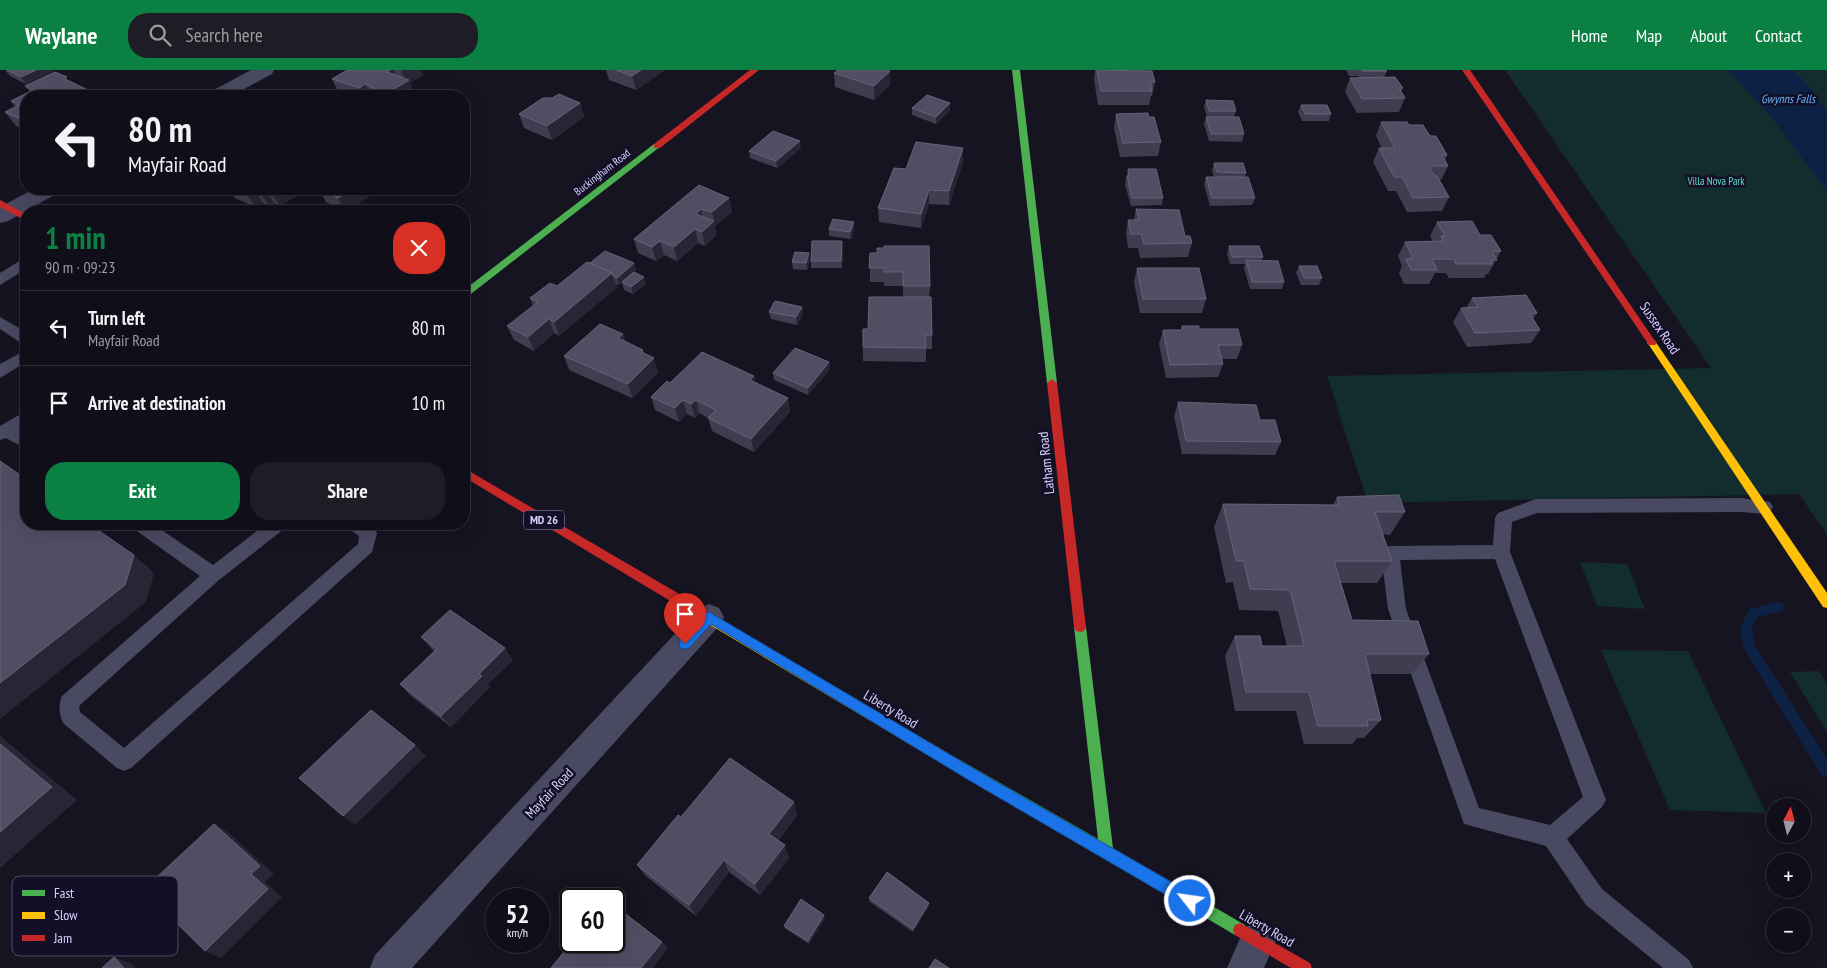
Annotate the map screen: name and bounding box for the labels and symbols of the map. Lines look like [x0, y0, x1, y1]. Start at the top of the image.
water label: Gwynns Falls [1761, 91, 1817, 106]
street label: Buckingham Road [571, 146, 633, 198]
park label: Villa Nova Park [1686, 174, 1745, 188]
street label: Sussex Road [1636, 298, 1684, 358]
street label: Latham Road [1034, 431, 1058, 495]
road number: MD 26 [524, 510, 564, 530]
pin [664, 593, 706, 644]
street label: Liberty Road [860, 686, 922, 732]
street label: Mayfair Road [521, 764, 577, 822]
north arrow [1766, 798, 1811, 842]
position arrow [1163, 874, 1215, 926]
legend [12, 876, 178, 956]
text: Fast [54, 884, 74, 902]
speed limit sign: 60 [560, 888, 625, 953]
street label: Liberty Road [1236, 905, 1298, 951]
text: Slow [54, 906, 78, 924]
text: Jam [53, 929, 72, 947]

